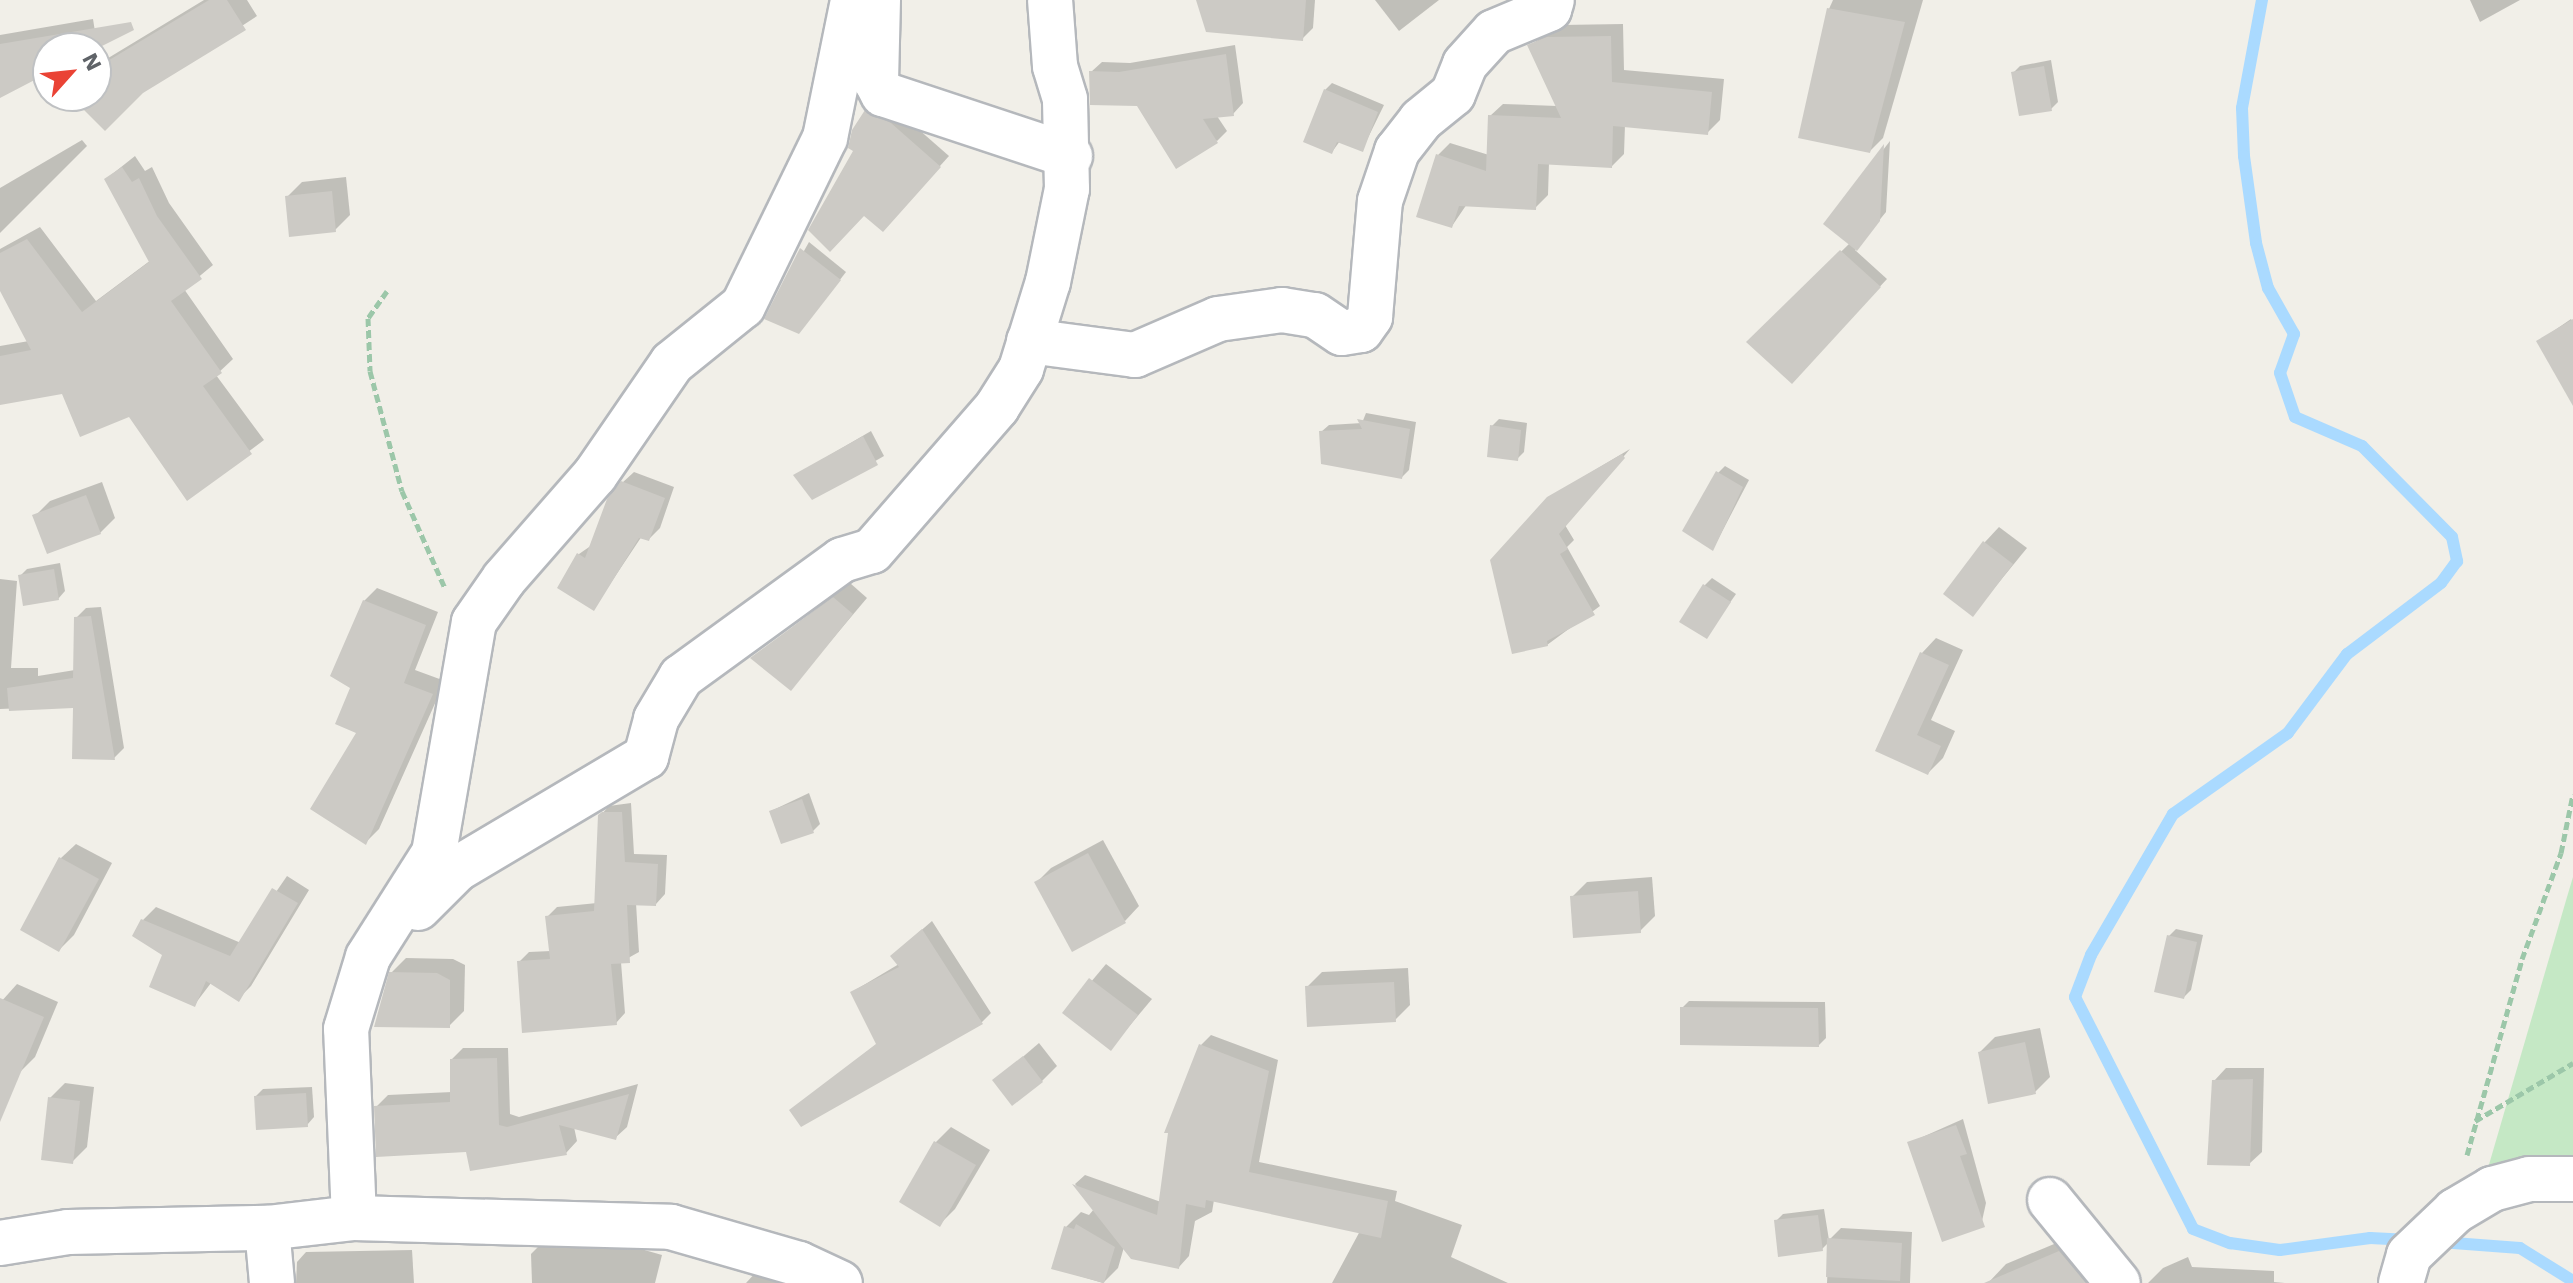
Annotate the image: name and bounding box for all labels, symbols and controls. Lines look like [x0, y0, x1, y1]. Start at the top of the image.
north arrow [32, 32, 112, 112]
text: N [77, 49, 107, 75]

